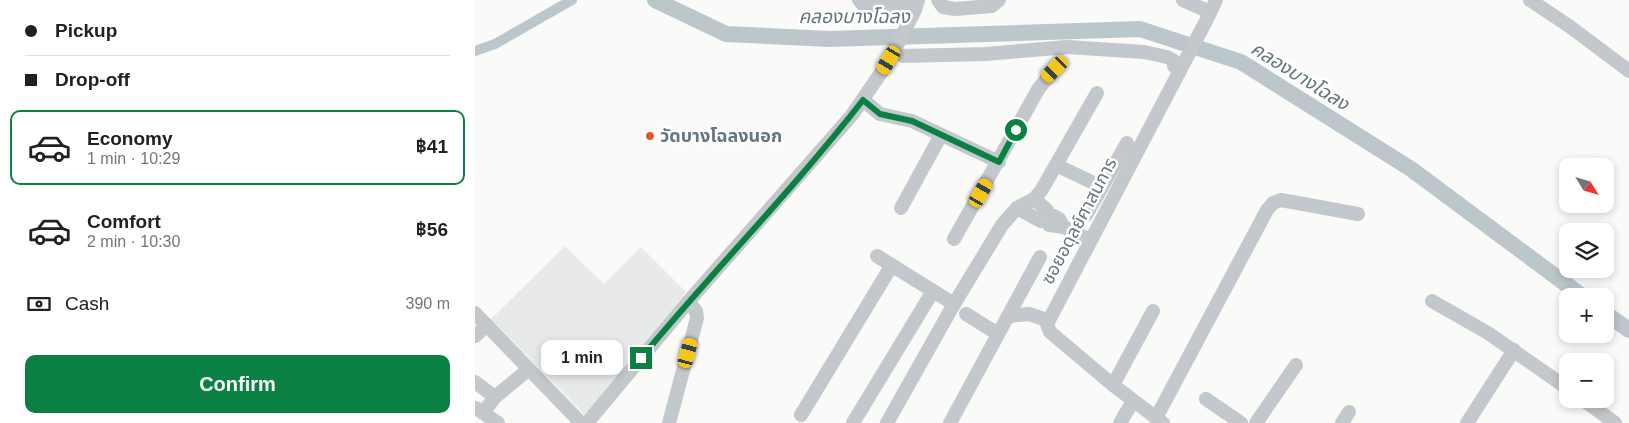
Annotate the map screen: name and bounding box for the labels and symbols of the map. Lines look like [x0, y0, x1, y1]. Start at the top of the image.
water label: คลองบางโฉลง [798, 6, 910, 27]
water label: คลองบางโฉลง [1247, 38, 1353, 115]
car [874, 43, 903, 77]
car [1039, 53, 1070, 85]
route start [1005, 119, 1027, 141]
place label: วัดบางโฉลงนอก [660, 126, 782, 146]
marker: วัดบางโฉลงนอก [644, 130, 656, 142]
street label: ซอยอดุลย์ศาสนการ [1037, 154, 1122, 288]
north arrow [1559, 158, 1614, 212]
car [967, 176, 994, 210]
car [676, 337, 699, 369]
callout: 1 min [541, 340, 623, 376]
route end [630, 347, 652, 369]

